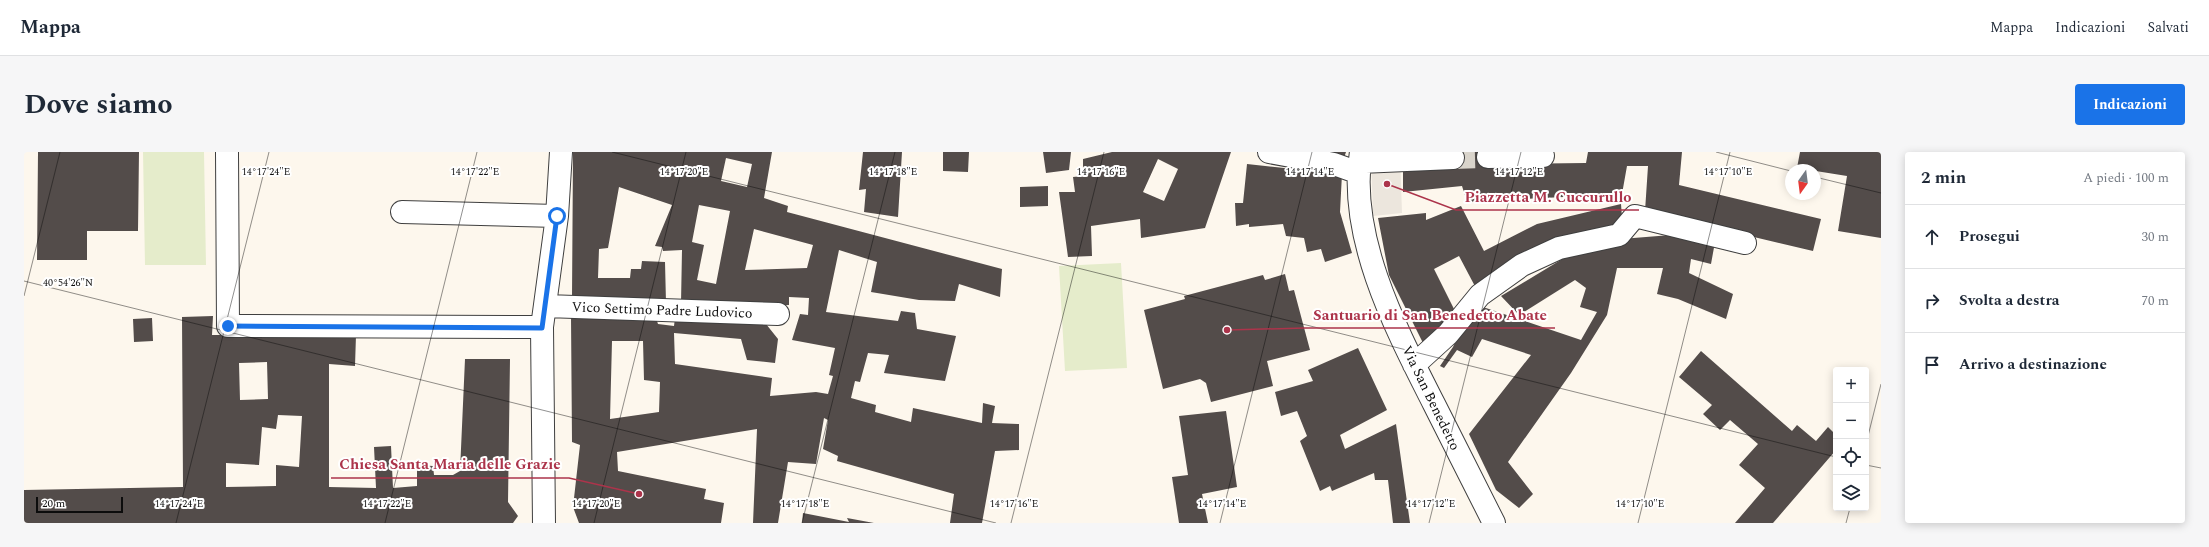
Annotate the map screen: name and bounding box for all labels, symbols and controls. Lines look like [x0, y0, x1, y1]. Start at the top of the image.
text: Mappa [20, 13, 81, 42]
text: Mappa [1990, 17, 2033, 38]
text: Indicazioni [2055, 17, 2125, 38]
text: Salvati [2147, 17, 2189, 38]
text: Dove siamo [24, 83, 173, 126]
button: Indicazioni [2075, 84, 2185, 125]
text: 14°17'24"E [242, 164, 290, 180]
text: 14°17'22"E [451, 164, 499, 180]
text: 14°17'20"E [660, 164, 708, 180]
text: 14°17'18"E [869, 164, 917, 180]
text: 14°17'16"E [1077, 164, 1125, 180]
text: 14°17'14"E [1286, 164, 1334, 180]
text: 14°17'12"E [1495, 164, 1543, 180]
text: 14°17'10"E [1704, 164, 1752, 180]
north arrow [1785, 164, 1821, 200]
text: 2 min [1921, 165, 1966, 191]
text: A piedi · 100 m [2083, 168, 2169, 188]
callout: Piazzetta M. Cuccurullo [1456, 183, 1639, 210]
text: Piazzetta M. Cuccurullo [1464, 186, 1632, 209]
route start [548, 207, 566, 225]
text: Prosegui [1959, 225, 2020, 248]
icon: ahead [1921, 226, 1943, 248]
text: 30 m [2142, 227, 2169, 247]
text: 40°54'26"N [43, 275, 93, 291]
text: Svolta a destra [1959, 289, 2060, 312]
icon: right [1921, 290, 1943, 312]
text: 70 m [2142, 291, 2169, 311]
street label: Vico Settimo Padre Ludovico [571, 296, 753, 324]
callout: Santuario di San Benedetto Abate [1305, 301, 1555, 328]
text: Santuario di San Benedetto Abate [1313, 304, 1547, 327]
route end [219, 317, 237, 335]
street label: Via San Benedetto [1396, 342, 1466, 454]
text: Arrivo a destinazione [1959, 353, 2107, 376]
icon: arrive [1921, 354, 1943, 376]
map controls [1833, 367, 1869, 511]
button: + [1833, 367, 1869, 403]
button: − [1833, 403, 1869, 439]
button: locate [1833, 439, 1869, 475]
callout: Chiesa Santa Maria delle Grazie [331, 451, 569, 478]
text: Chiesa Santa Maria delle Grazie [339, 453, 561, 476]
button: layers [1833, 475, 1869, 511]
scale bar [36, 495, 123, 514]
text: 20 m [42, 495, 65, 512]
text: 14°17'24"E [155, 496, 203, 512]
text: 14°17'22"E [363, 496, 411, 512]
text: 14°17'20"E [572, 496, 620, 512]
text: 14°17'18"E [781, 496, 829, 512]
text: 14°17'16"E [990, 496, 1038, 512]
text: 14°17'14"E [1198, 496, 1246, 512]
text: 14°17'12"E [1407, 496, 1455, 512]
text: 14°17'10"E [1616, 496, 1664, 512]

